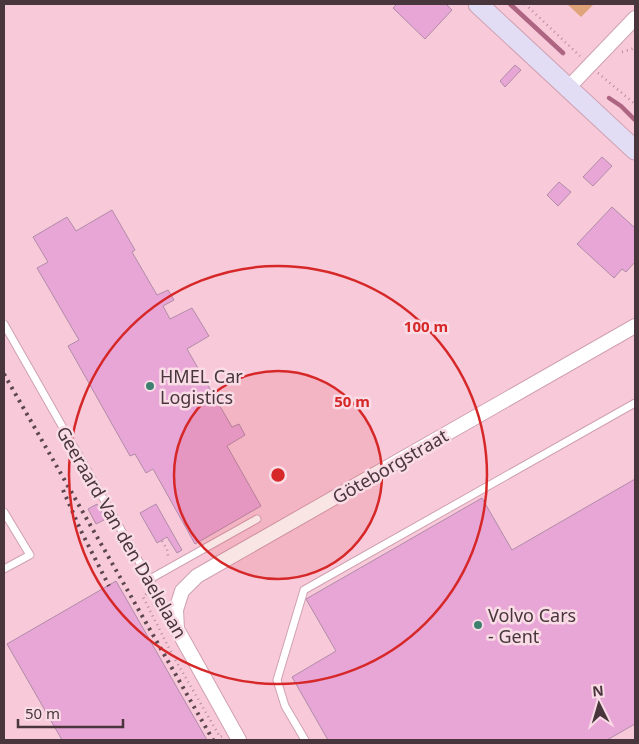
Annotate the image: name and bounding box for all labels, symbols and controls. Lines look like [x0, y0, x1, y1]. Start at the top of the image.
text: 100 m [404, 316, 448, 336]
place label: HMEL Car Logistics [160, 364, 243, 409]
marker: HMEL Car Logistics [144, 380, 156, 392]
text: 50 m [334, 391, 370, 411]
street label: Geeraard Van den Daelelaan [51, 422, 193, 642]
street label: Göteborgstraat [328, 423, 453, 509]
centre of rings [269, 466, 287, 484]
place label: Volvo Cars - Gent [488, 603, 576, 648]
marker: Volvo Cars - Gent [472, 619, 484, 631]
north arrow [574, 679, 624, 729]
text: N [591, 681, 604, 701]
scale bar [18, 696, 122, 728]
text: 50 m [25, 703, 60, 723]

